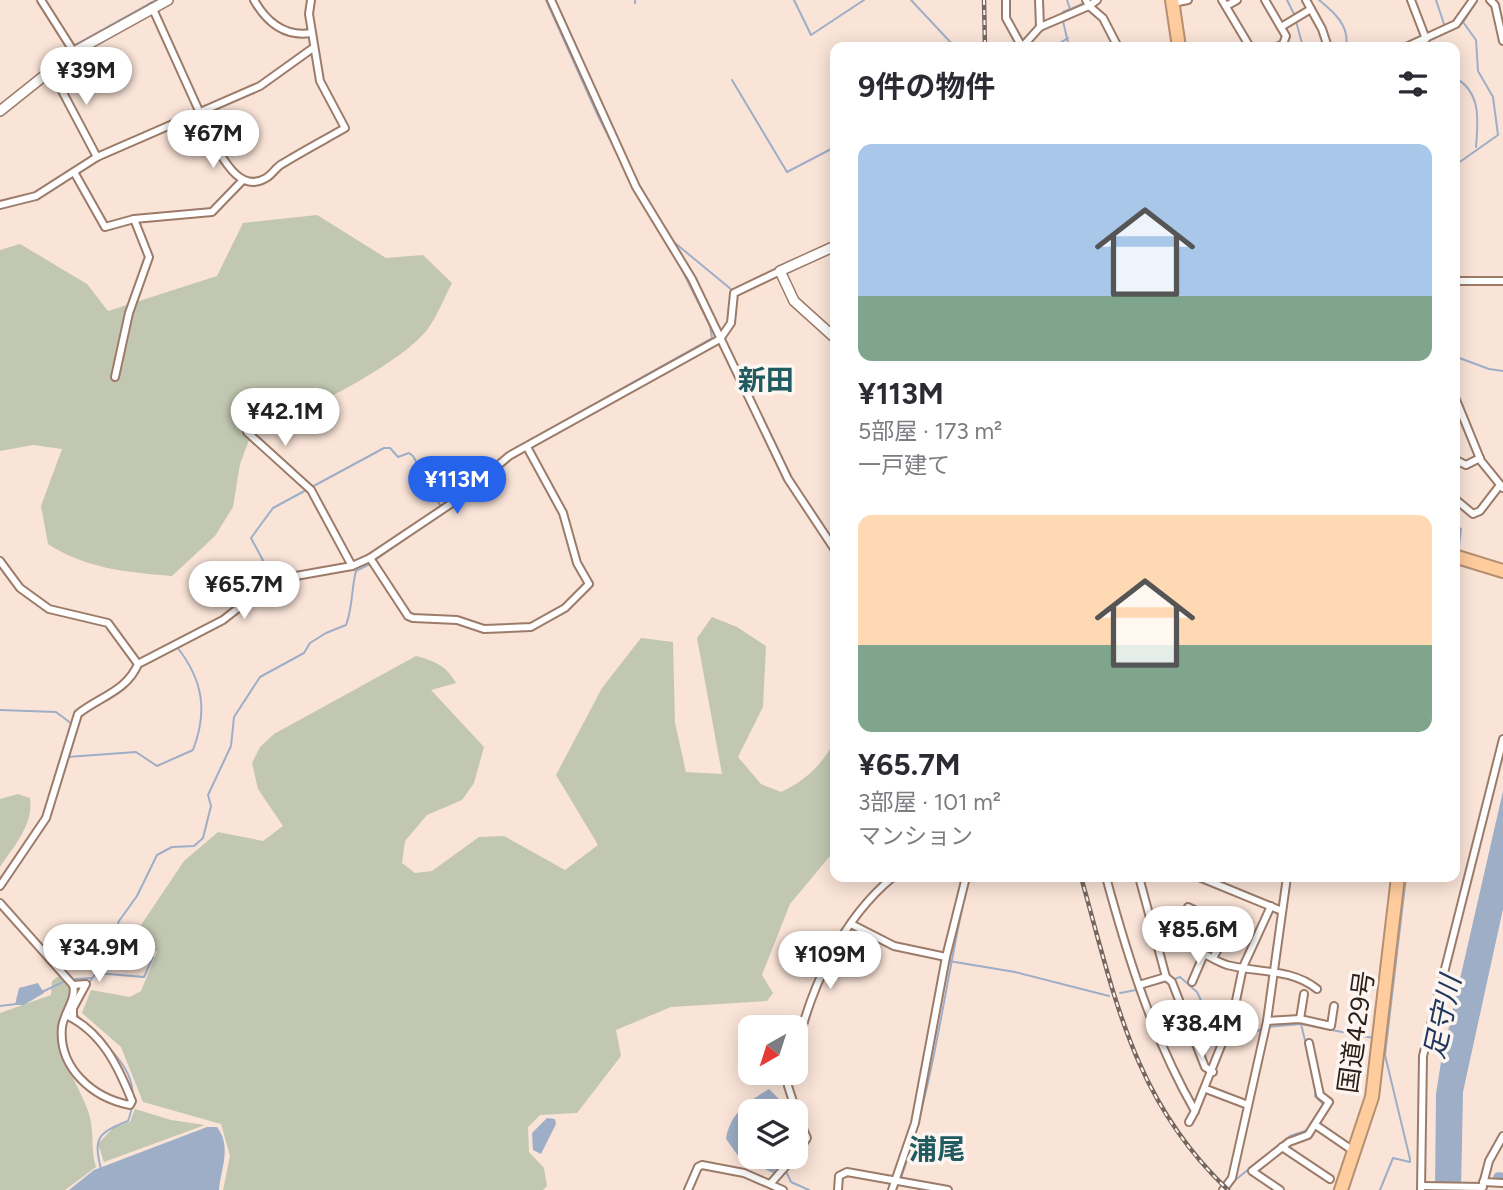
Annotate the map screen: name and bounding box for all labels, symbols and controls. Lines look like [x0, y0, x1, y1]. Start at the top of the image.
pin: ¥39M [45, 48, 127, 107]
text: ¥39M [56, 56, 116, 84]
icon: filters [1394, 65, 1432, 103]
text: 9件の物件 [858, 68, 995, 105]
pin: ¥67M [172, 110, 254, 170]
text: ¥67M [183, 119, 243, 147]
icon: home [1082, 189, 1208, 315]
district label: 新田 [738, 363, 794, 397]
text: ¥113M [858, 375, 944, 412]
pin: ¥42.1M [228, 388, 342, 448]
text: ¥42.1M [247, 397, 323, 425]
text: 5部屋 · 173 m² [858, 417, 1002, 445]
text: 一戸建て [858, 451, 950, 479]
pin: ¥113M [408, 456, 506, 516]
text: ¥113M [424, 465, 490, 493]
icon: home [1082, 560, 1208, 686]
pin: ¥65.7M [187, 562, 301, 621]
text: ¥65.7M [205, 570, 283, 598]
text: ¥65.7M [858, 746, 961, 783]
text: 3部屋 · 101 m² [858, 788, 1001, 816]
text: マンション [858, 822, 973, 850]
pin: ¥85.6M [1141, 906, 1255, 966]
text: ¥85.6M [1158, 915, 1238, 943]
pin: ¥34.9M [42, 925, 156, 984]
pin: ¥109M [781, 932, 879, 991]
text: ¥34.9M [59, 933, 139, 961]
text: ¥109M [794, 940, 866, 968]
street label: 国道429号 [1332, 969, 1380, 1095]
water label: 足守川 [1417, 969, 1468, 1062]
pin: ¥38.4M [1145, 1000, 1259, 1060]
text: ¥38.4M [1162, 1009, 1242, 1037]
north arrow [738, 1015, 808, 1085]
map controls [738, 1015, 808, 1169]
button: layers [738, 1099, 808, 1169]
district label: 浦尾 [909, 1132, 965, 1166]

